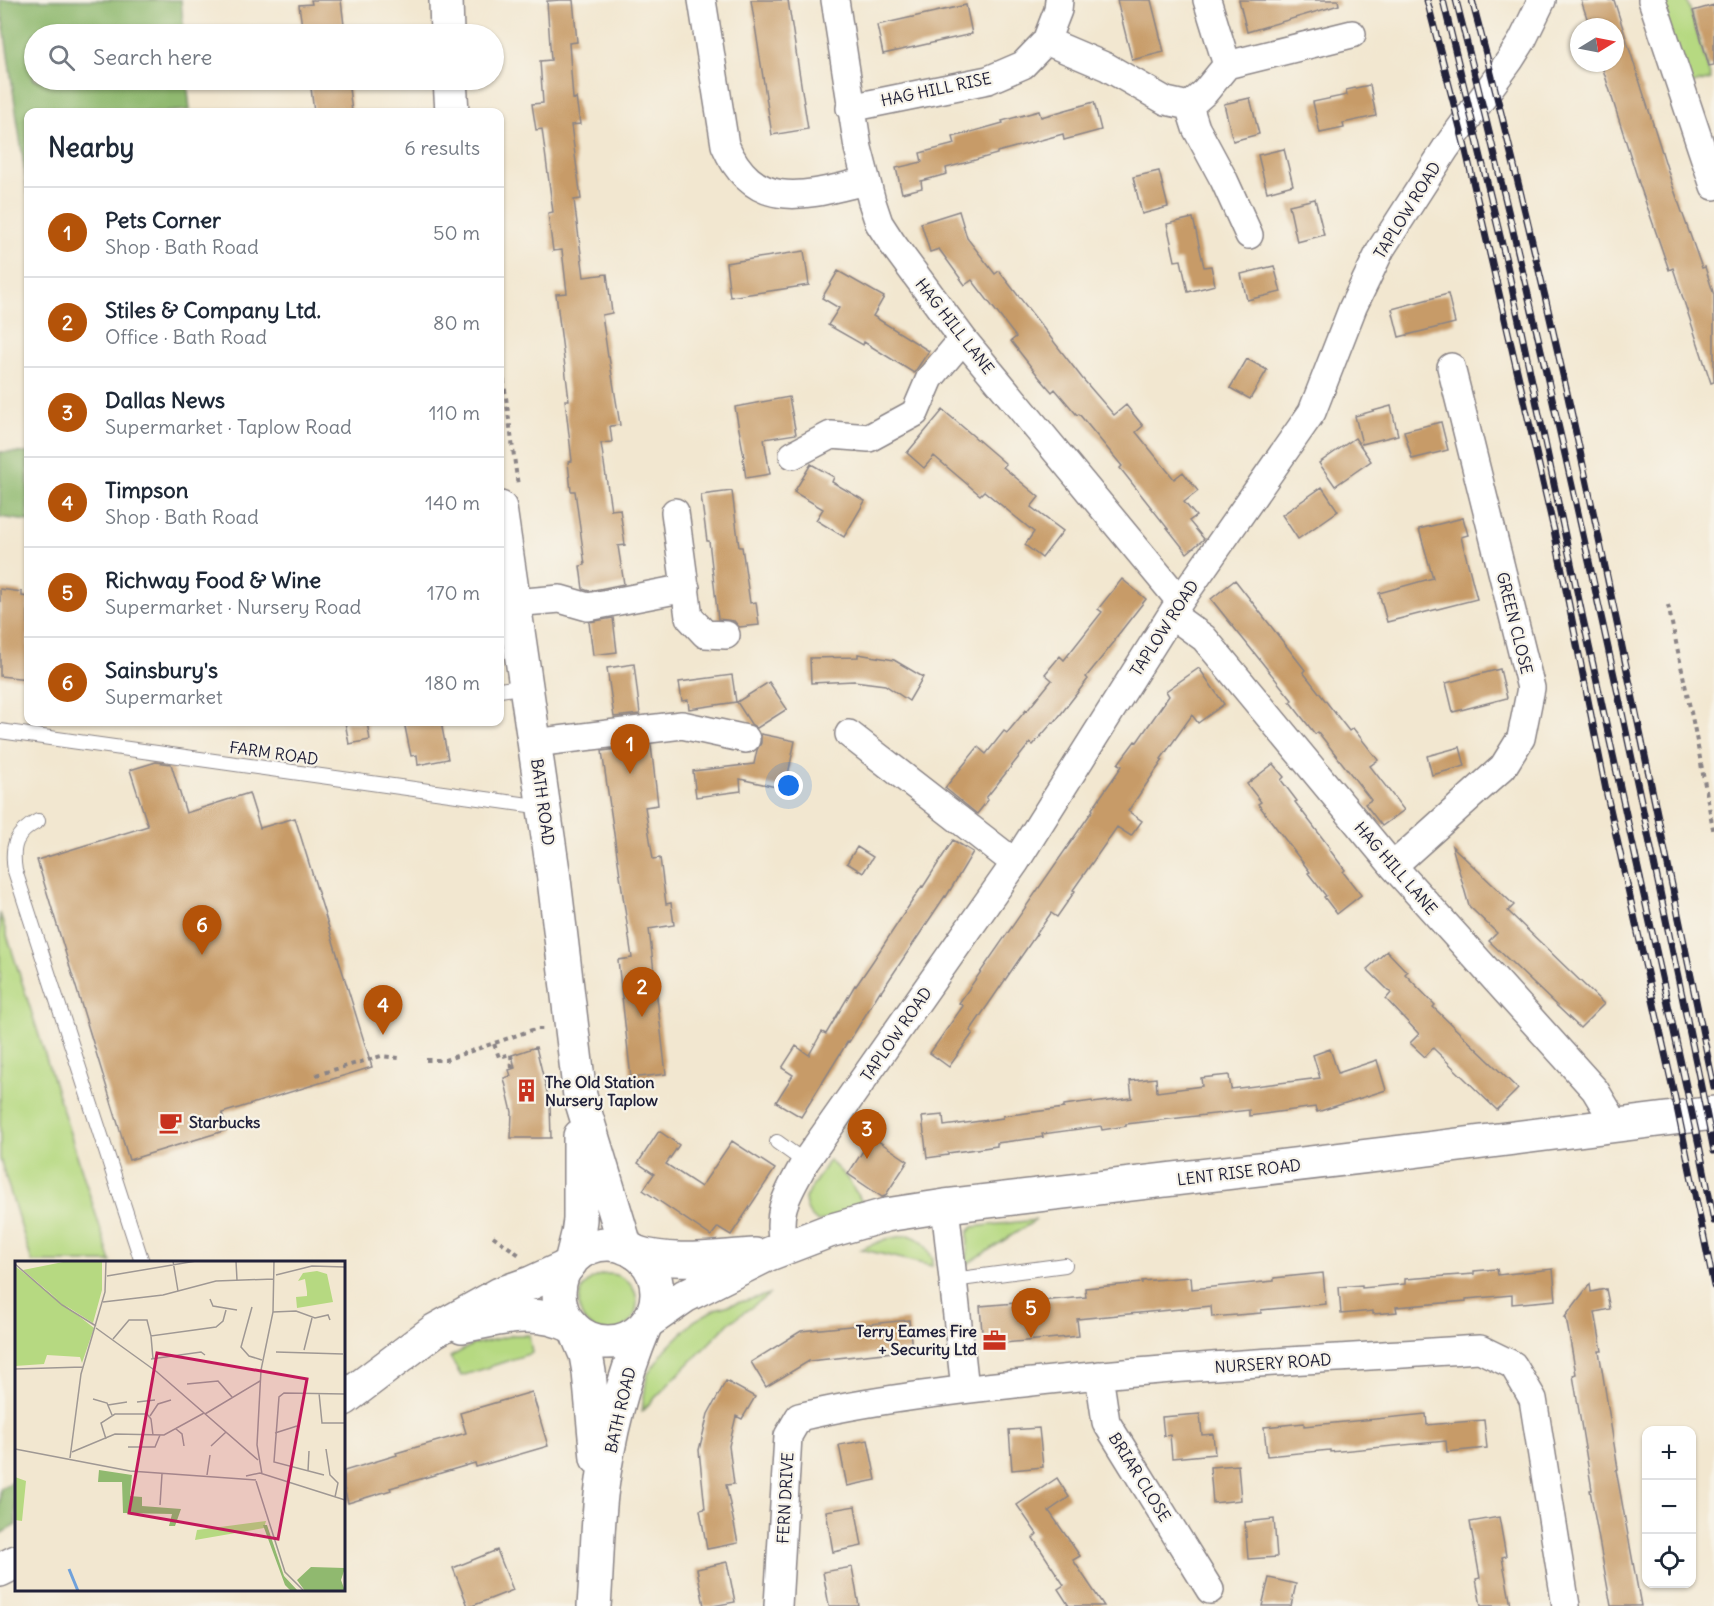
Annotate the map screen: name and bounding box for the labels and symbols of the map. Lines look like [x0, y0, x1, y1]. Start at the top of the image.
north arrow [1570, 18, 1624, 72]
street label: HAG HILL RISE [879, 68, 993, 110]
street label: TAPLOW ROAD [1369, 158, 1445, 262]
street label: HAG HILL LANE [911, 274, 999, 378]
street label: GREEN CLOSE [1493, 570, 1537, 676]
street label: TAPLOW ROAD [1126, 576, 1202, 680]
pin: 1 [610, 724, 650, 774]
street label: FARM ROAD [228, 737, 320, 769]
street label: BATH ROAD [527, 757, 559, 847]
your location [774, 771, 803, 800]
street label: HAG HILL LANE [1350, 818, 1442, 918]
pin: 6 [182, 906, 222, 955]
pin: 2 [622, 968, 662, 1017]
street label: TAPLOW ROAD [856, 983, 936, 1085]
pin: 4 [364, 986, 403, 1035]
place label: The Old Station Nursery Taplow [545, 1072, 658, 1111]
building icon: The Old Station Nursery Taplow [514, 1078, 540, 1104]
cafe icon: Starbucks [158, 1109, 184, 1135]
pin: 3 [848, 1110, 886, 1159]
place label: Starbucks [189, 1112, 260, 1132]
street label: LENT RISE ROAD [1176, 1154, 1302, 1190]
inset map [15, 1261, 345, 1591]
pin: 5 [1012, 1288, 1050, 1338]
place label: Terry Eames Fire + Security Ltd [856, 1321, 978, 1360]
office icon: Terry Eames Fire + Security Ltd [982, 1327, 1008, 1353]
street label: NURSERY ROAD [1214, 1349, 1332, 1377]
street label: BATH ROAD [600, 1365, 640, 1455]
street label: BRIAR CLOSE [1105, 1429, 1175, 1525]
street label: FERN DRIVE [773, 1452, 797, 1544]

